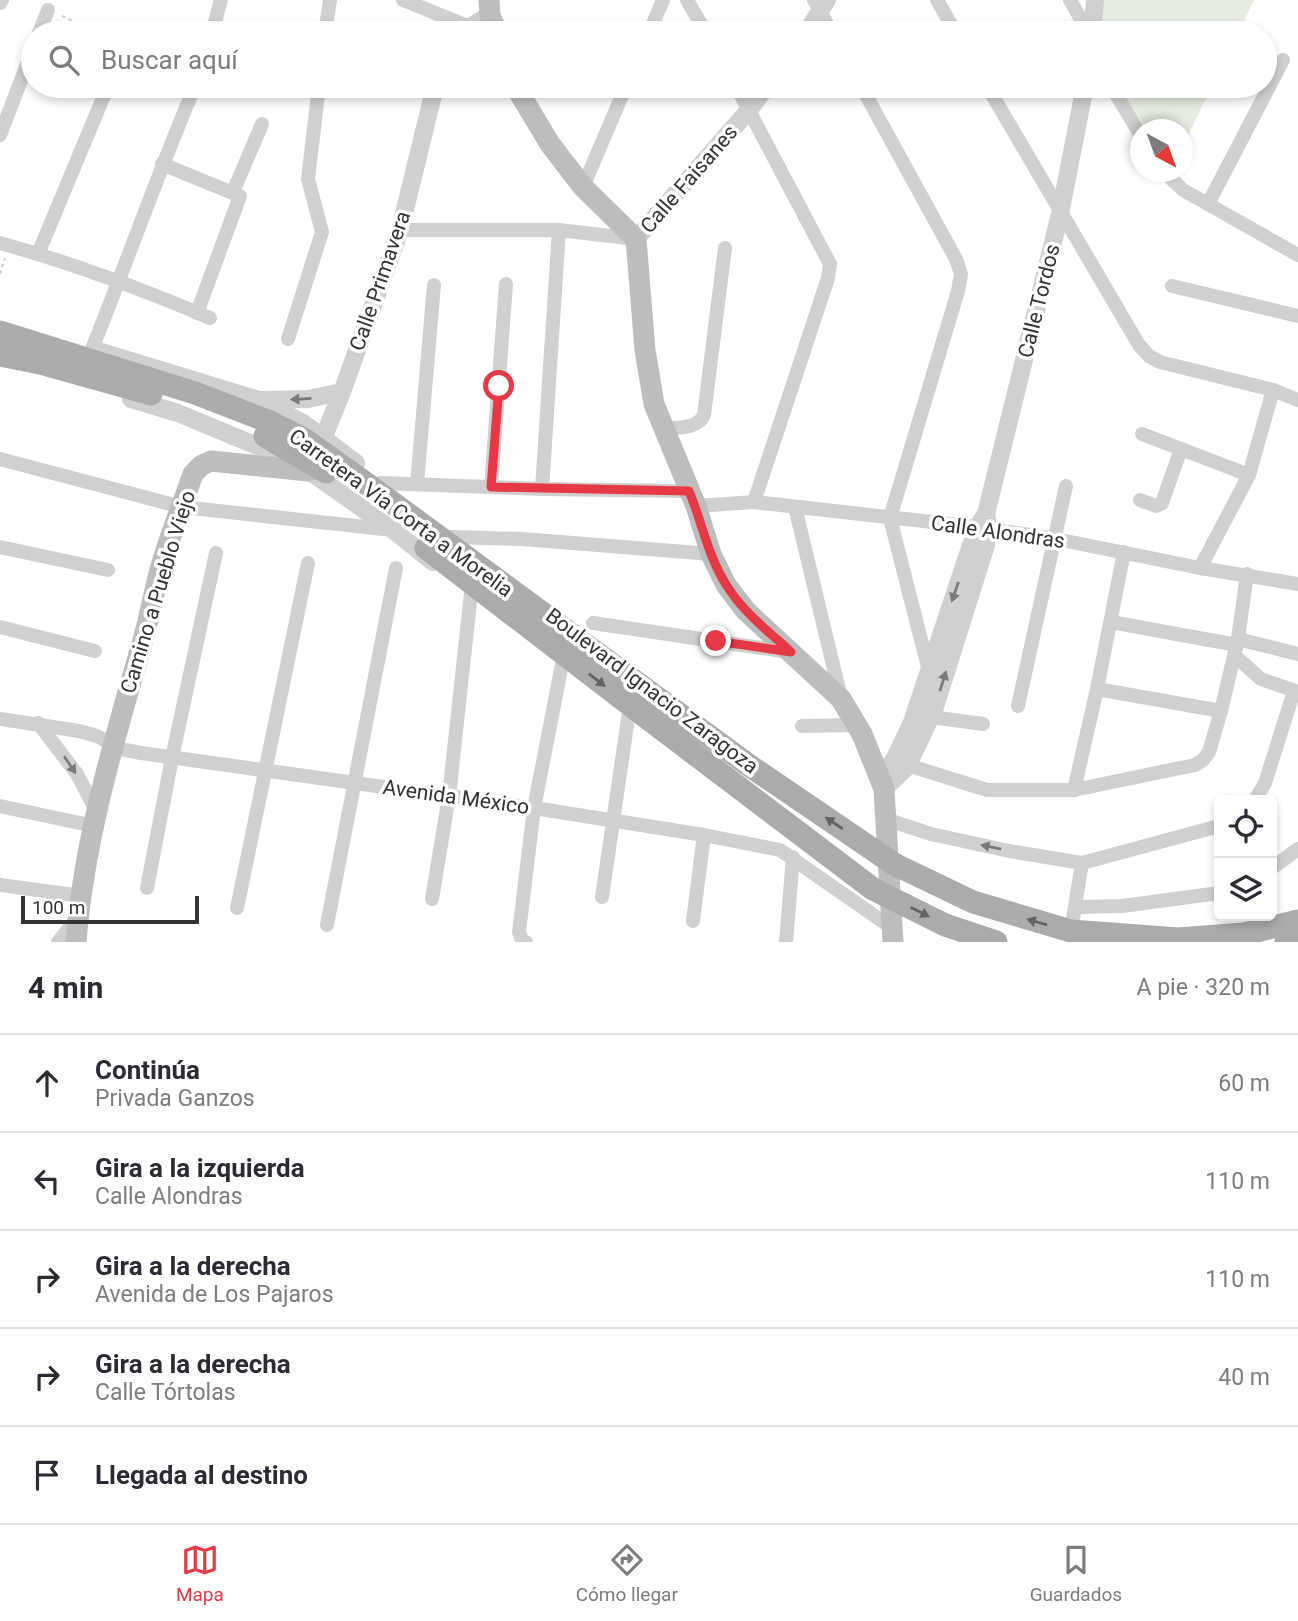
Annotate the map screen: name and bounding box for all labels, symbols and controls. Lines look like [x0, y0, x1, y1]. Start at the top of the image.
search box [21, 21, 1277, 98]
icon: search [45, 41, 83, 79]
text: Buscar aquí [101, 45, 238, 75]
north arrow [1130, 119, 1193, 182]
street label: Calle Faisanes [636, 120, 742, 238]
street label: Calle Primavera [345, 208, 415, 354]
street label: Calle Tordos [1013, 242, 1065, 360]
route start [483, 370, 514, 401]
one-way arrow [290, 393, 312, 404]
street label: Carretera Vía Corta a Morelia [285, 424, 517, 602]
street label: Camino a Pueblo Viejo [116, 488, 200, 696]
street label: Calle Alondras [930, 511, 1066, 553]
one-way arrow [949, 582, 960, 603]
street label: Boulevard Ignacio Zaragoza [541, 603, 763, 779]
route end [700, 625, 731, 656]
one-way arrow [939, 671, 949, 692]
one-way arrow [587, 672, 605, 687]
one-way arrow [64, 756, 77, 775]
street label: Avenida México [381, 775, 531, 819]
map controls [1214, 795, 1277, 921]
button: locate [1214, 795, 1277, 858]
one-way arrow [825, 816, 843, 830]
one-way arrow [980, 841, 1002, 852]
button: layers [1214, 858, 1277, 921]
scale bar [21, 893, 200, 925]
text: 100 m [32, 896, 85, 919]
one-way arrow [910, 907, 930, 918]
one-way arrow [1026, 916, 1048, 927]
text: 4 min [28, 970, 103, 1005]
text: A pie · 320 m [1137, 974, 1270, 1001]
text: Continúa [95, 1055, 200, 1085]
icon: ahead [28, 1064, 66, 1102]
text: 60 m [1218, 1070, 1270, 1097]
text: Privada Ganzos [95, 1085, 255, 1112]
text: Gira a la izquierda [95, 1153, 305, 1183]
icon: left [28, 1162, 66, 1200]
text: 110 m [1205, 1168, 1270, 1195]
text: Calle Alondras [95, 1183, 243, 1210]
text: Gira a la derecha [95, 1251, 291, 1281]
icon: right [28, 1260, 66, 1298]
text: 110 m [1205, 1266, 1270, 1293]
text: Avenida de Los Pajaros [95, 1281, 334, 1308]
text: Gira a la derecha [95, 1349, 291, 1379]
icon: right [28, 1358, 66, 1396]
text: 40 m [1218, 1364, 1270, 1391]
text: Calle Tórtolas [95, 1379, 236, 1406]
icon: arrive [28, 1456, 66, 1494]
text: Llegada al destino [95, 1460, 308, 1490]
tab: Mapa [176, 1541, 224, 1606]
tab: Cómo llegar [576, 1541, 678, 1606]
tab: Guardados [1030, 1541, 1122, 1606]

